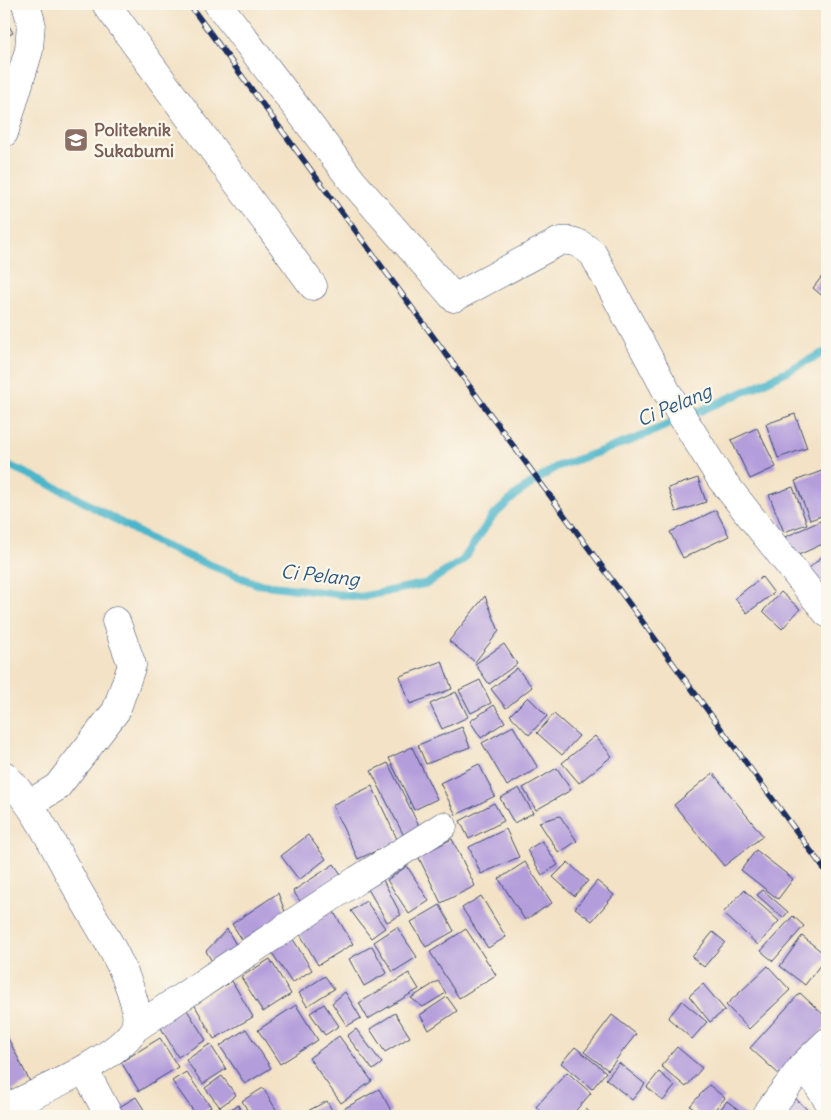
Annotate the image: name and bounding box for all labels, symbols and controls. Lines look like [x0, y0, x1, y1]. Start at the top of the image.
place label: Politeknik Sukabumi [94, 118, 174, 162]
school or university icon: Politeknik Sukabumi [63, 127, 89, 153]
water label: Ci Pelang [633, 378, 716, 431]
water label: Ci Pelang [279, 559, 362, 591]

